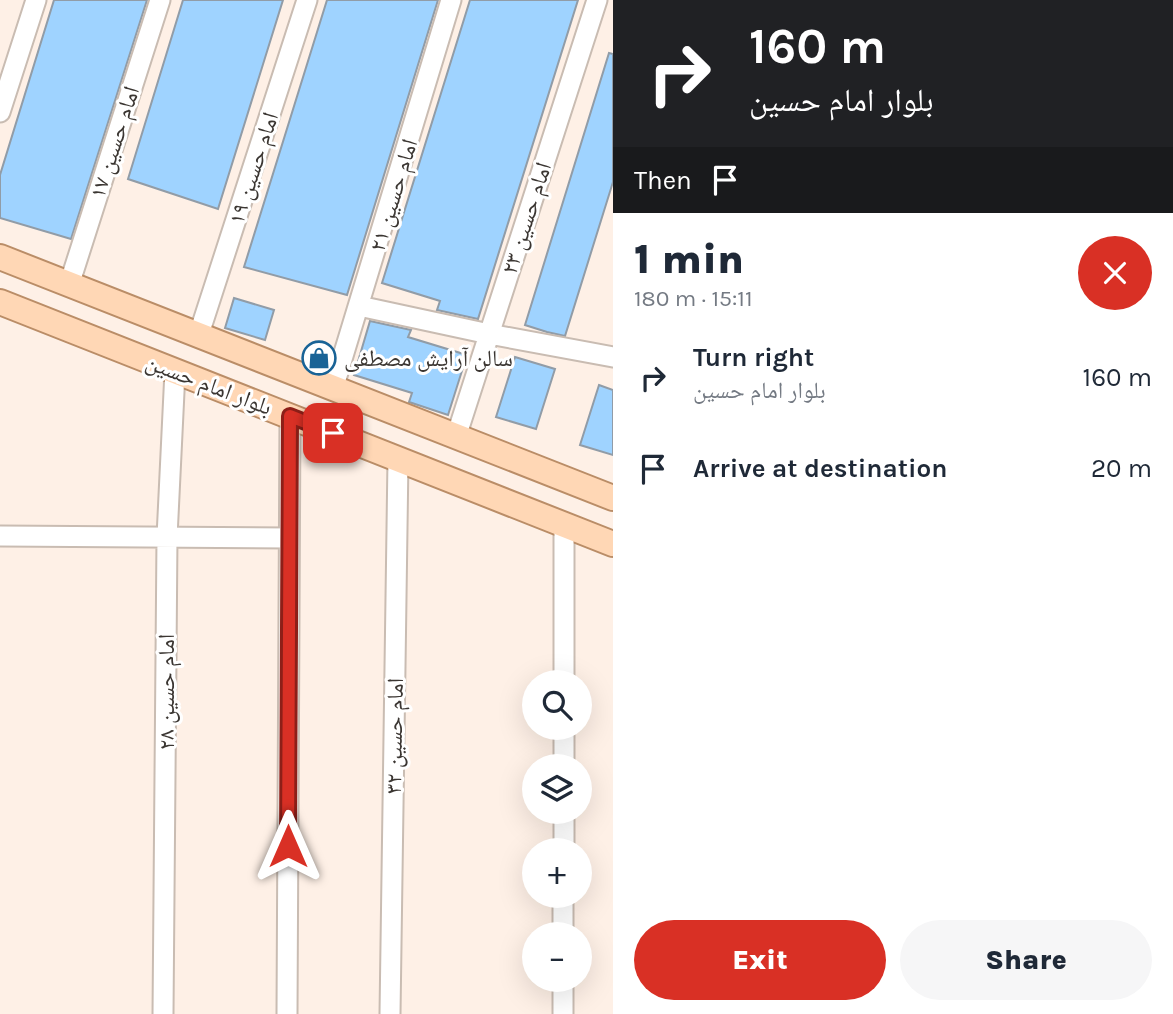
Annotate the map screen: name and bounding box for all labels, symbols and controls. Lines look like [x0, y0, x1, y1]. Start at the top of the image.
text: 160 m [749, 18, 886, 75]
icon: right [634, 28, 725, 119]
text: بلوار امام حسین [749, 82, 934, 119]
street label: امام حسین ۱۷ [84, 83, 147, 202]
street label: امام حسین ۱۹ [223, 109, 286, 228]
street label: امام حسین ۲۱ [364, 136, 425, 255]
street label: امام حسین ۲۳ [496, 159, 559, 278]
icon: arrive [706, 161, 744, 199]
text: Then [634, 165, 692, 196]
text: 1 min [634, 234, 744, 284]
button: close [1078, 236, 1152, 310]
text: 180 m · 15:11 [634, 285, 752, 312]
shop icon: سالن آرایش مصطفی [300, 339, 338, 377]
text: Turn right [693, 342, 814, 373]
place label: سالن آرایش مصطفی [344, 345, 513, 372]
street label: بلوار امام حسین [141, 348, 276, 423]
icon: right [634, 359, 672, 397]
text: 160 m [1083, 362, 1152, 393]
text: بلوار امام حسین [693, 377, 826, 404]
pin [303, 403, 363, 463]
icon: arrive [314, 414, 352, 452]
icon: arrive [634, 450, 672, 488]
text: Arrive at destination [693, 453, 947, 484]
text: 20 m [1091, 453, 1152, 484]
street label: امام حسین ۲۸ [153, 634, 182, 750]
map controls [522, 670, 592, 992]
button: search [522, 670, 592, 740]
street label: امام حسین ۳۲ [380, 678, 411, 794]
button: layers [522, 754, 592, 824]
position arrow [251, 809, 325, 883]
button: + [522, 838, 592, 908]
button: Exit [634, 920, 886, 1000]
button: Share [900, 920, 1152, 1000]
button: − [522, 922, 592, 992]

